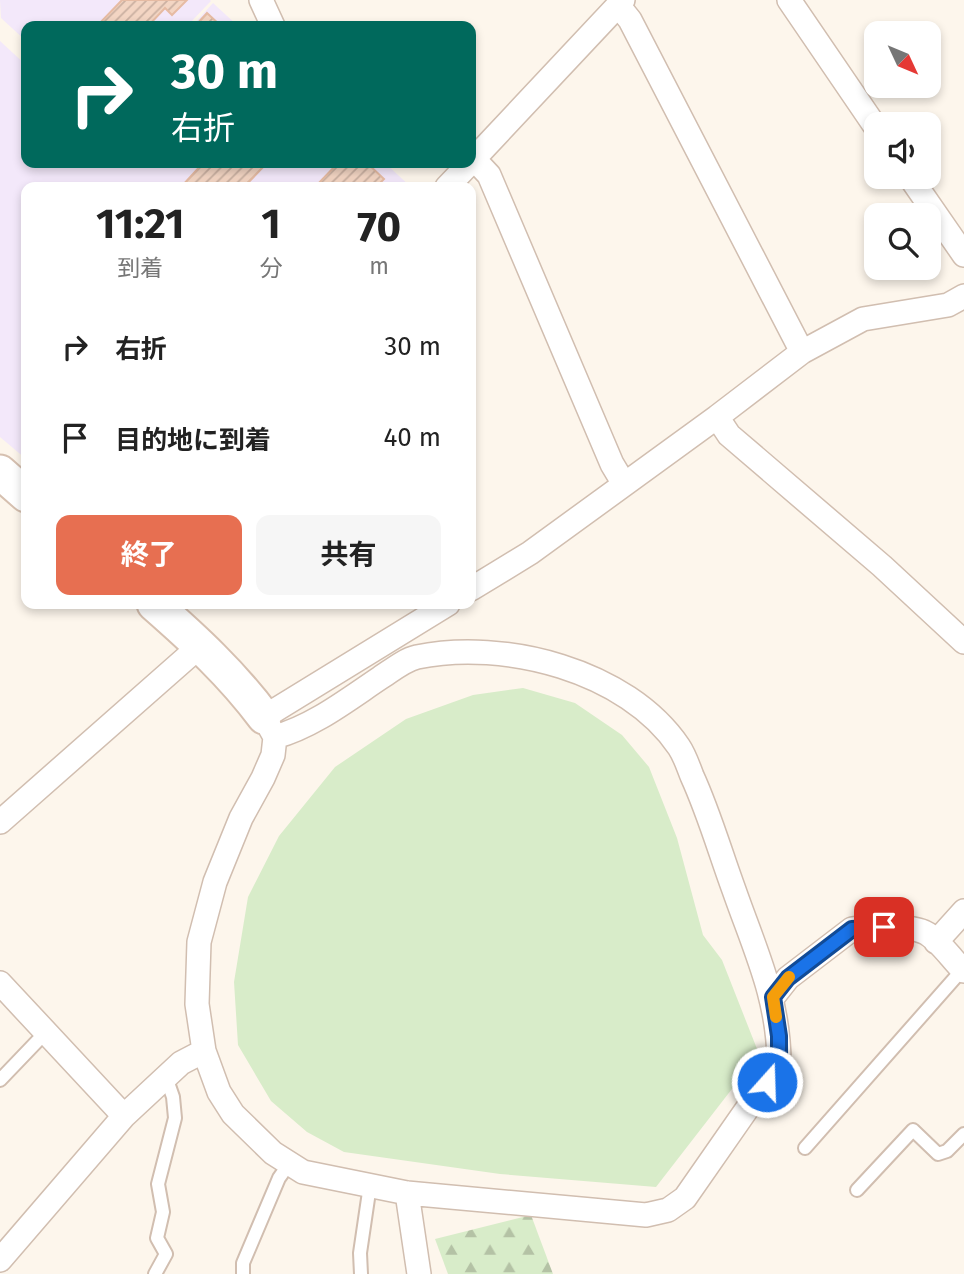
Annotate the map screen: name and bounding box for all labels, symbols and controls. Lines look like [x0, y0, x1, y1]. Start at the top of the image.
north arrow [864, 21, 942, 98]
map controls [864, 21, 941, 280]
text: 30 m [171, 42, 278, 101]
icon: right [56, 49, 147, 140]
text: 右折 [171, 109, 235, 147]
button: sound [864, 112, 941, 189]
text: 11:21 [96, 199, 184, 249]
text: 1 [261, 199, 281, 249]
text: 70 [357, 202, 401, 252]
button: search [864, 203, 941, 280]
text: m [369, 252, 389, 280]
text: 到着 [117, 254, 163, 282]
text: 分 [259, 254, 282, 282]
icon: right [56, 328, 94, 366]
text: 30 m [384, 331, 441, 362]
text: 右折 [115, 334, 167, 365]
icon: arrive [56, 419, 94, 457]
text: 40 m [383, 422, 441, 453]
text: 目的地に到着 [115, 425, 271, 456]
button: 終了 [56, 515, 242, 595]
button: 共有 [256, 515, 441, 595]
pin [854, 897, 914, 957]
icon: arrive [865, 908, 903, 946]
position arrow [730, 1045, 804, 1119]

